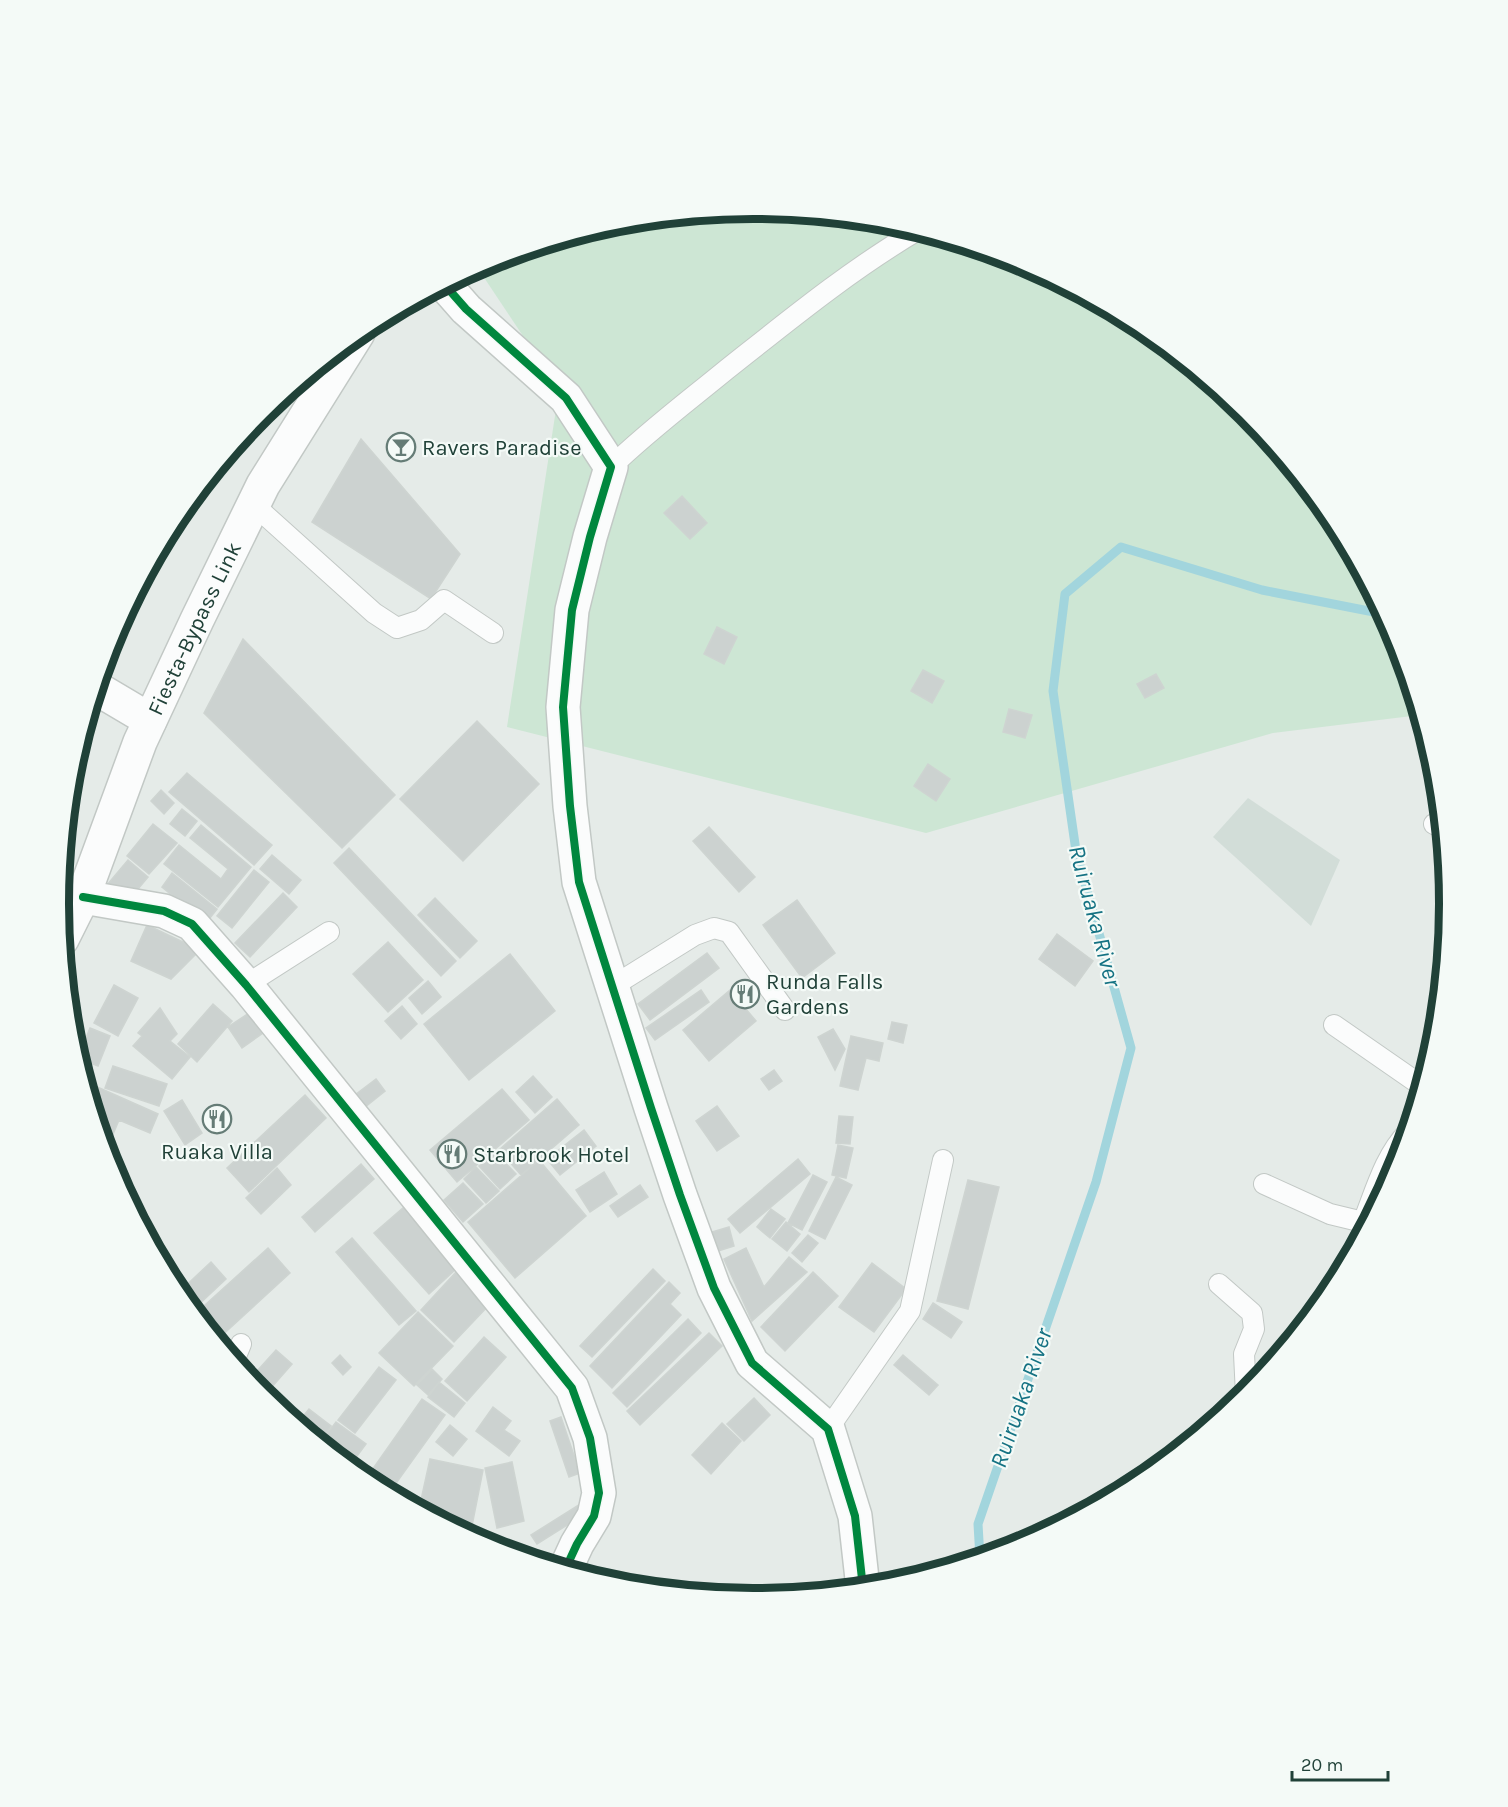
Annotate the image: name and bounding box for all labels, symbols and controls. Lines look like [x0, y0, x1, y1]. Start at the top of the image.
bar icon: Ravers Paradise [385, 431, 417, 463]
place label: Ravers Paradise [422, 435, 581, 461]
street label: Fiesta-Bypass Link [142, 538, 247, 719]
water label: Ruiruaka River [1063, 842, 1128, 991]
place label: Runda Falls Gardens [766, 969, 883, 1020]
restaurant icon: Runda Falls Gardens [729, 978, 761, 1010]
restaurant icon: Ruaka Villa [201, 1103, 233, 1135]
restaurant icon: Starbrook Hotel [436, 1138, 468, 1170]
place label: Ruaka Villa [161, 1139, 273, 1165]
place label: Starbrook Hotel [473, 1142, 630, 1168]
water label: Ruiruaka River [984, 1324, 1058, 1471]
scale bar [1292, 1744, 1388, 1782]
text: 20 m [1301, 1754, 1343, 1776]

